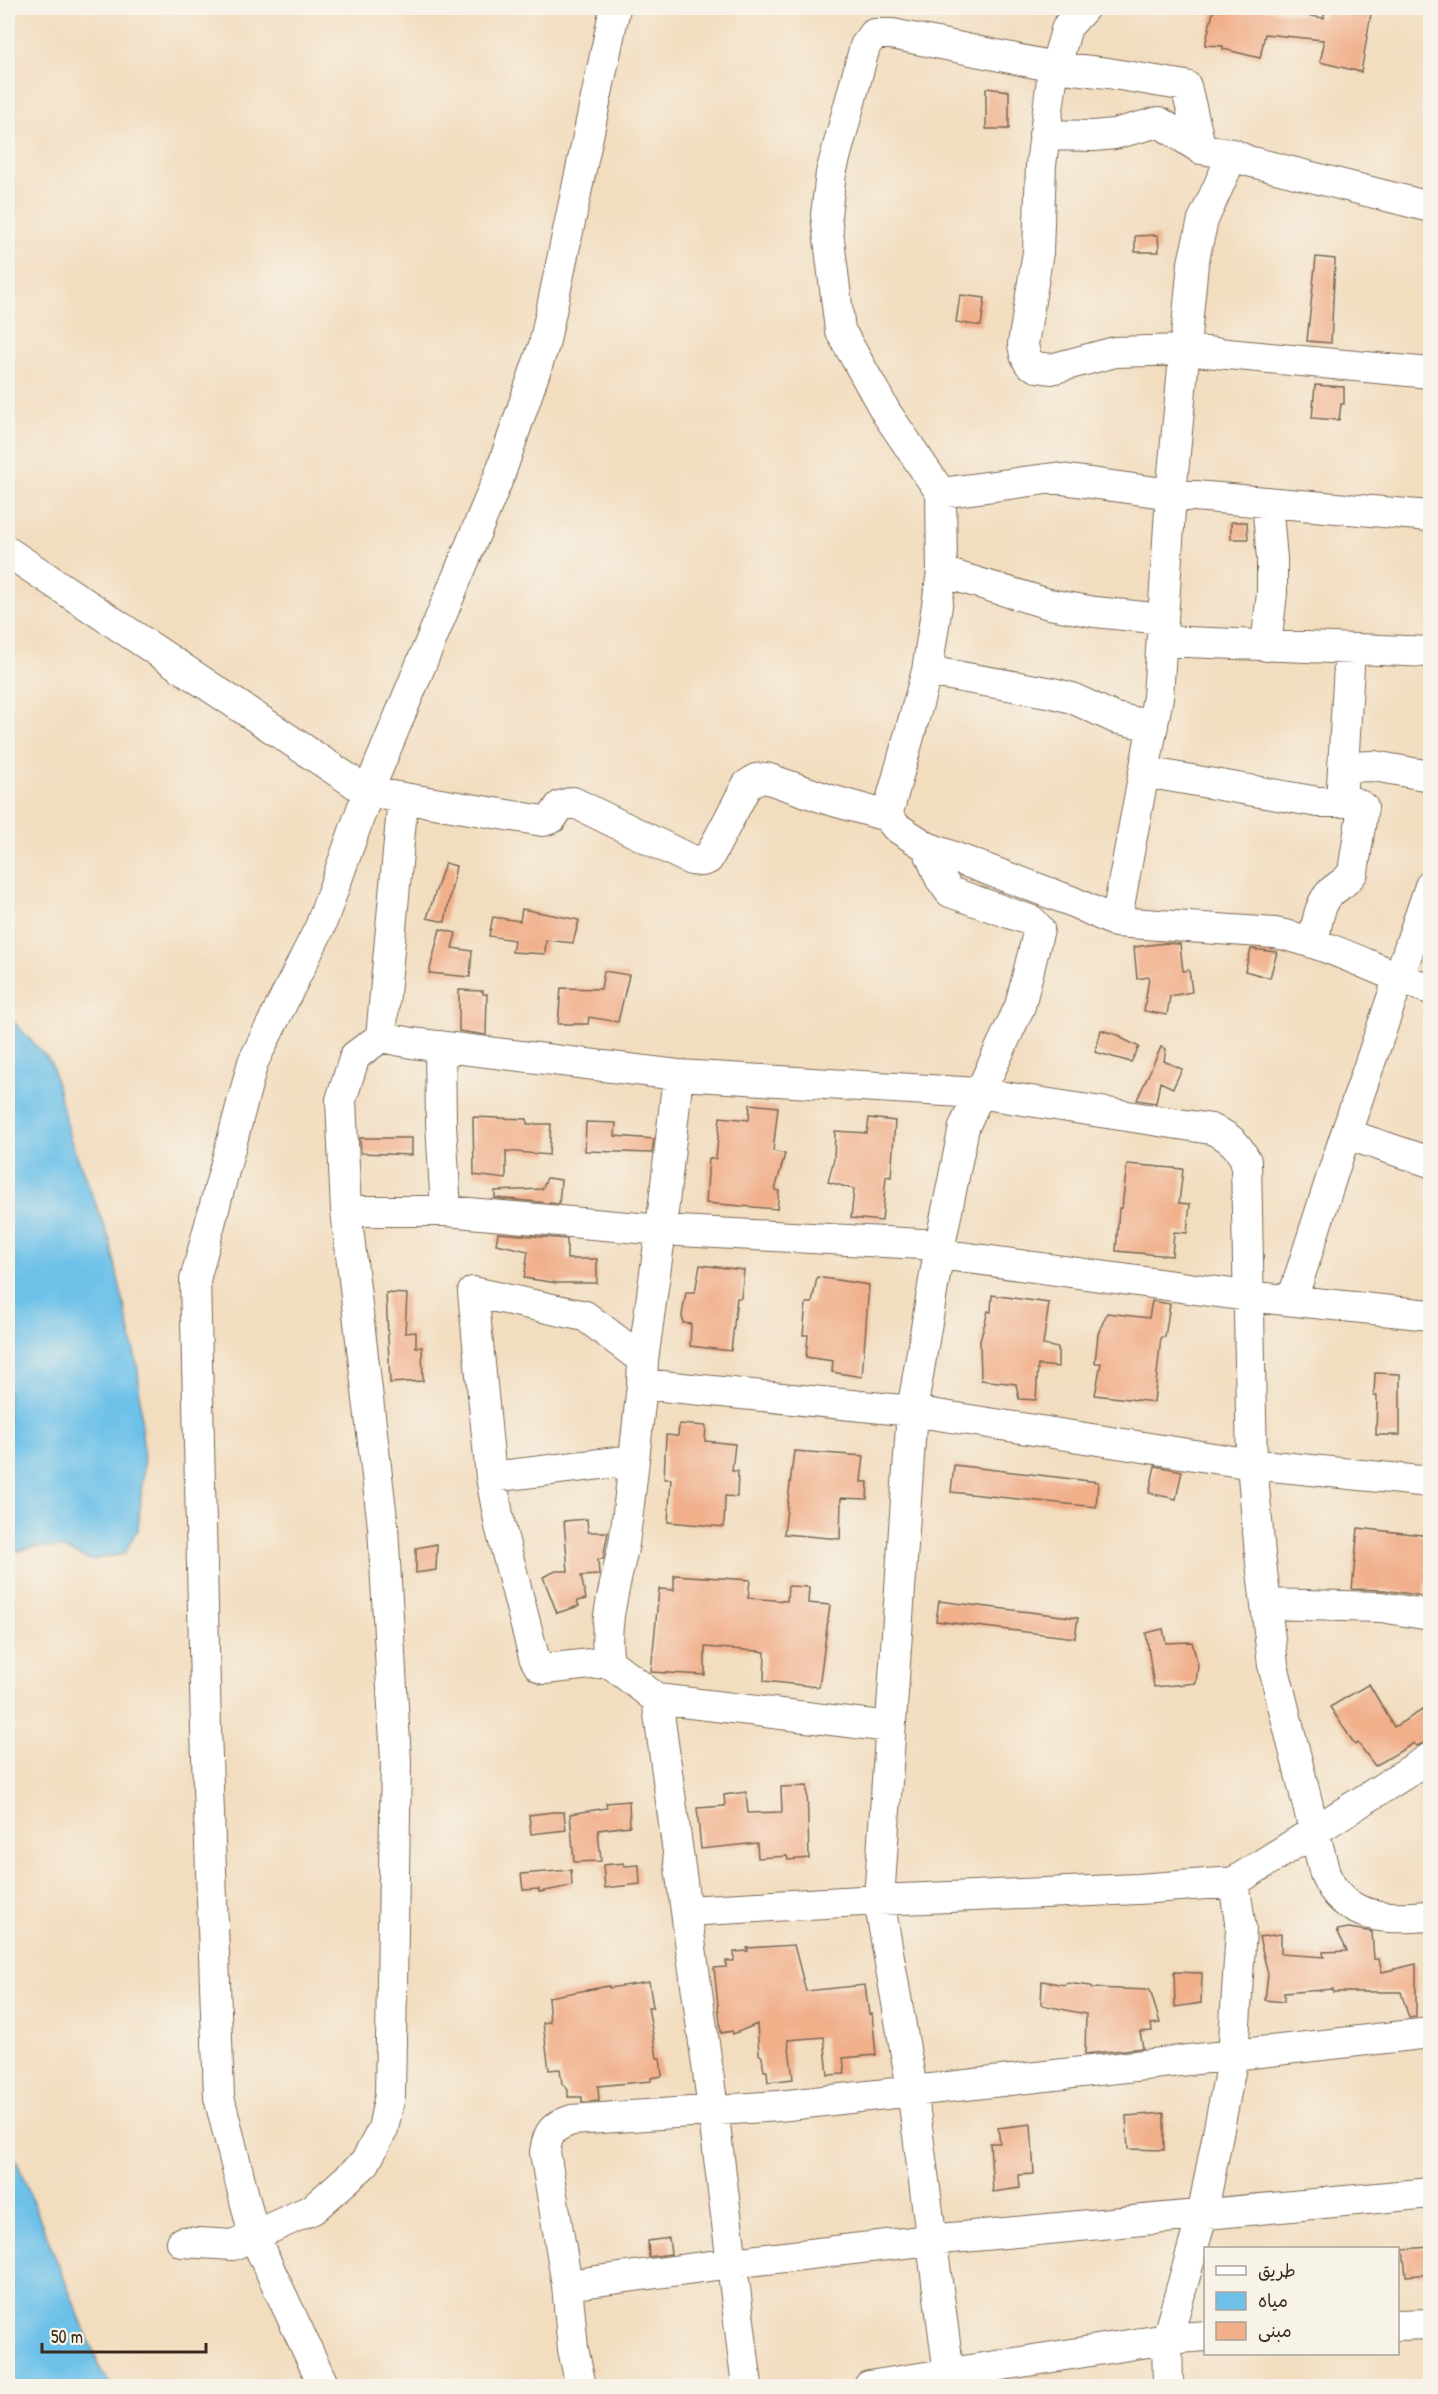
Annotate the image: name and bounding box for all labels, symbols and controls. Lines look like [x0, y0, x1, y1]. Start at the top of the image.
legend [1204, 2247, 1399, 2355]
text: طريق [1258, 2258, 1296, 2283]
text: مياه [1258, 2288, 1288, 2313]
scale bar [42, 2316, 206, 2354]
text: مبنى [1258, 2318, 1292, 2343]
text: 50 m [51, 2324, 83, 2349]

